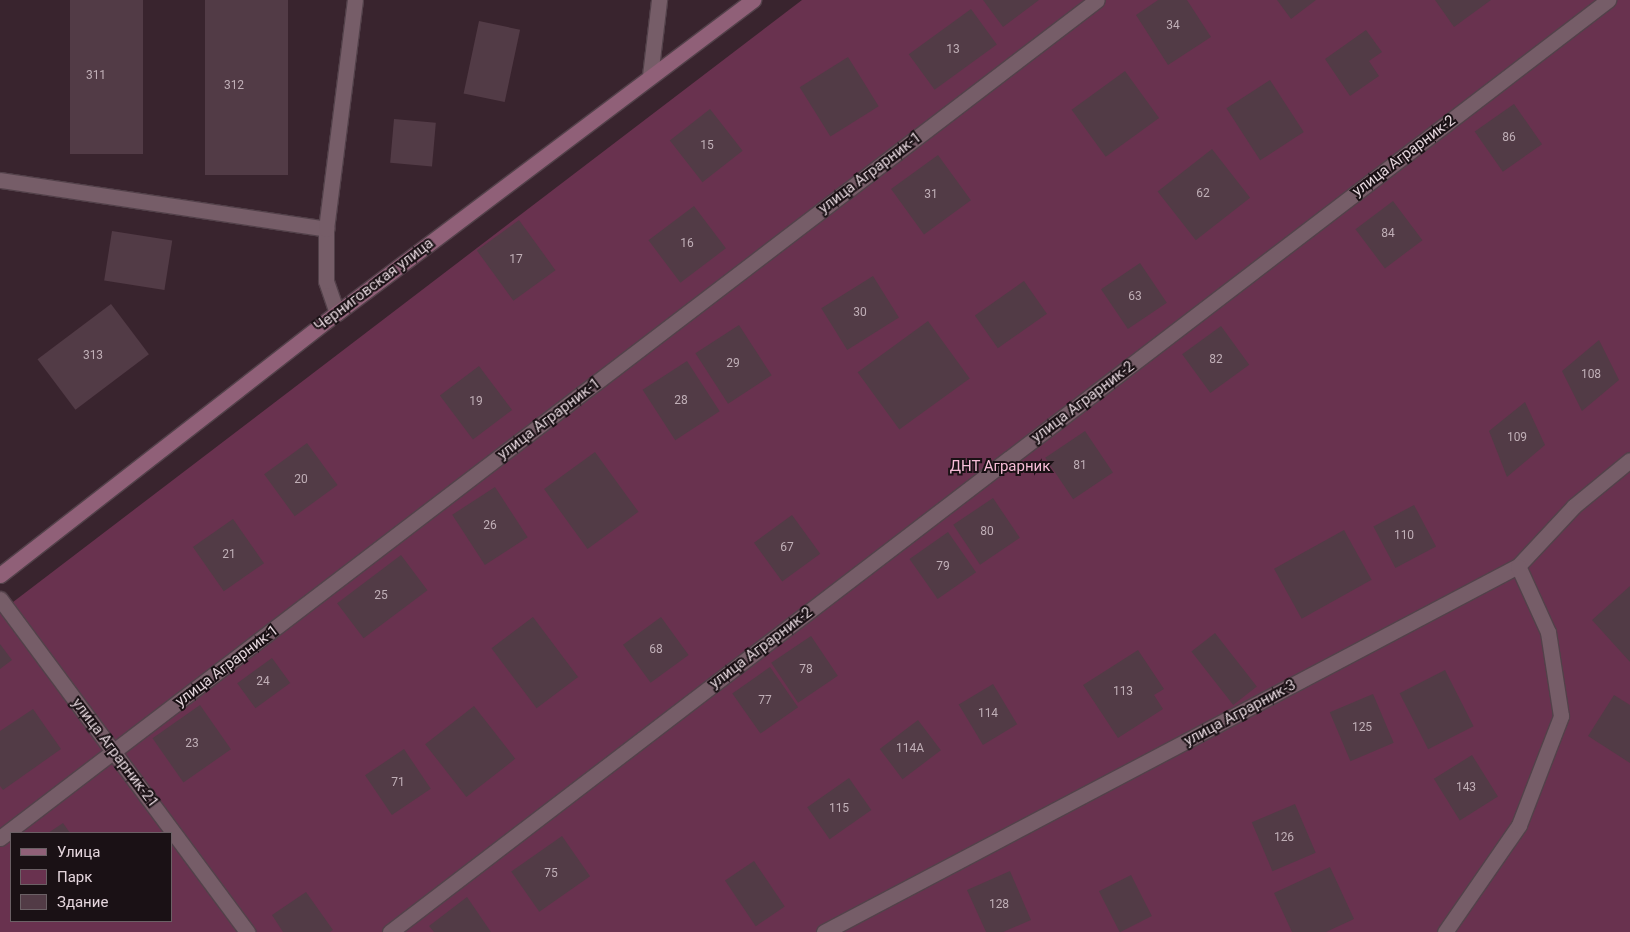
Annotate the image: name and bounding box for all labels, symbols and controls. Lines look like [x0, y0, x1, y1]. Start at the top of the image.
house number: 34 [1166, 19, 1180, 33]
house number: 13 [946, 43, 960, 57]
house number: 311 [86, 69, 106, 83]
house number: 312 [224, 79, 244, 93]
street label: улица Аграрник-2 [1349, 112, 1459, 200]
street label: улица Аграрник-1 [815, 129, 925, 217]
house number: 86 [1502, 131, 1516, 145]
house number: 15 [700, 139, 714, 153]
house number: 62 [1196, 187, 1210, 201]
house number: 31 [924, 188, 938, 202]
house number: 84 [1381, 227, 1395, 241]
street label: Черниговская улица [311, 234, 437, 336]
house number: 16 [680, 237, 694, 251]
house number: 17 [509, 253, 523, 267]
house number: 63 [1128, 290, 1142, 304]
house number: 30 [853, 306, 867, 320]
house number: 313 [83, 349, 103, 363]
house number: 82 [1209, 353, 1223, 367]
house number: 29 [726, 357, 740, 371]
street label: улица Аграрник-2 [1028, 358, 1138, 446]
house number: 108 [1581, 368, 1601, 382]
street label: улица Аграрник-1 [494, 375, 604, 463]
house number: 28 [674, 394, 688, 408]
house number: 19 [469, 395, 483, 409]
house number: 109 [1507, 431, 1527, 445]
park label: ДНТ Аграрник [950, 458, 1050, 476]
house number: 81 [1073, 459, 1087, 473]
house number: 20 [294, 473, 308, 487]
house number: 26 [483, 519, 497, 533]
house number: 80 [980, 525, 994, 539]
house number: 110 [1394, 529, 1414, 543]
house number: 67 [780, 541, 794, 555]
house number: 21 [222, 548, 236, 562]
house number: 79 [936, 560, 950, 574]
house number: 25 [374, 589, 388, 603]
street label: улица Аграрник-2 [706, 604, 816, 692]
street label: улица Аграрник-1 [172, 622, 282, 710]
house number: 68 [649, 643, 663, 657]
house number: 78 [799, 663, 813, 677]
house number: 24 [256, 675, 270, 689]
street label: улица Аграрник-3 [1181, 676, 1299, 750]
house number: 113 [1113, 685, 1133, 699]
house number: 77 [758, 694, 772, 708]
street label: улица Аграрник-21 [68, 695, 162, 811]
house number: 114 [978, 707, 998, 721]
house number: 125 [1352, 721, 1372, 735]
house number: 23 [185, 737, 199, 751]
house number: 114А [896, 742, 924, 756]
house number: 71 [391, 776, 405, 790]
house number: 143 [1456, 781, 1476, 795]
house number: 115 [829, 802, 849, 816]
house number: 126 [1274, 831, 1294, 845]
legend [10, 832, 172, 922]
text: Улица [57, 843, 100, 861]
house number: 75 [544, 867, 558, 881]
text: Парк [57, 868, 92, 886]
text: Здание [57, 893, 108, 911]
house number: 128 [989, 898, 1009, 912]

